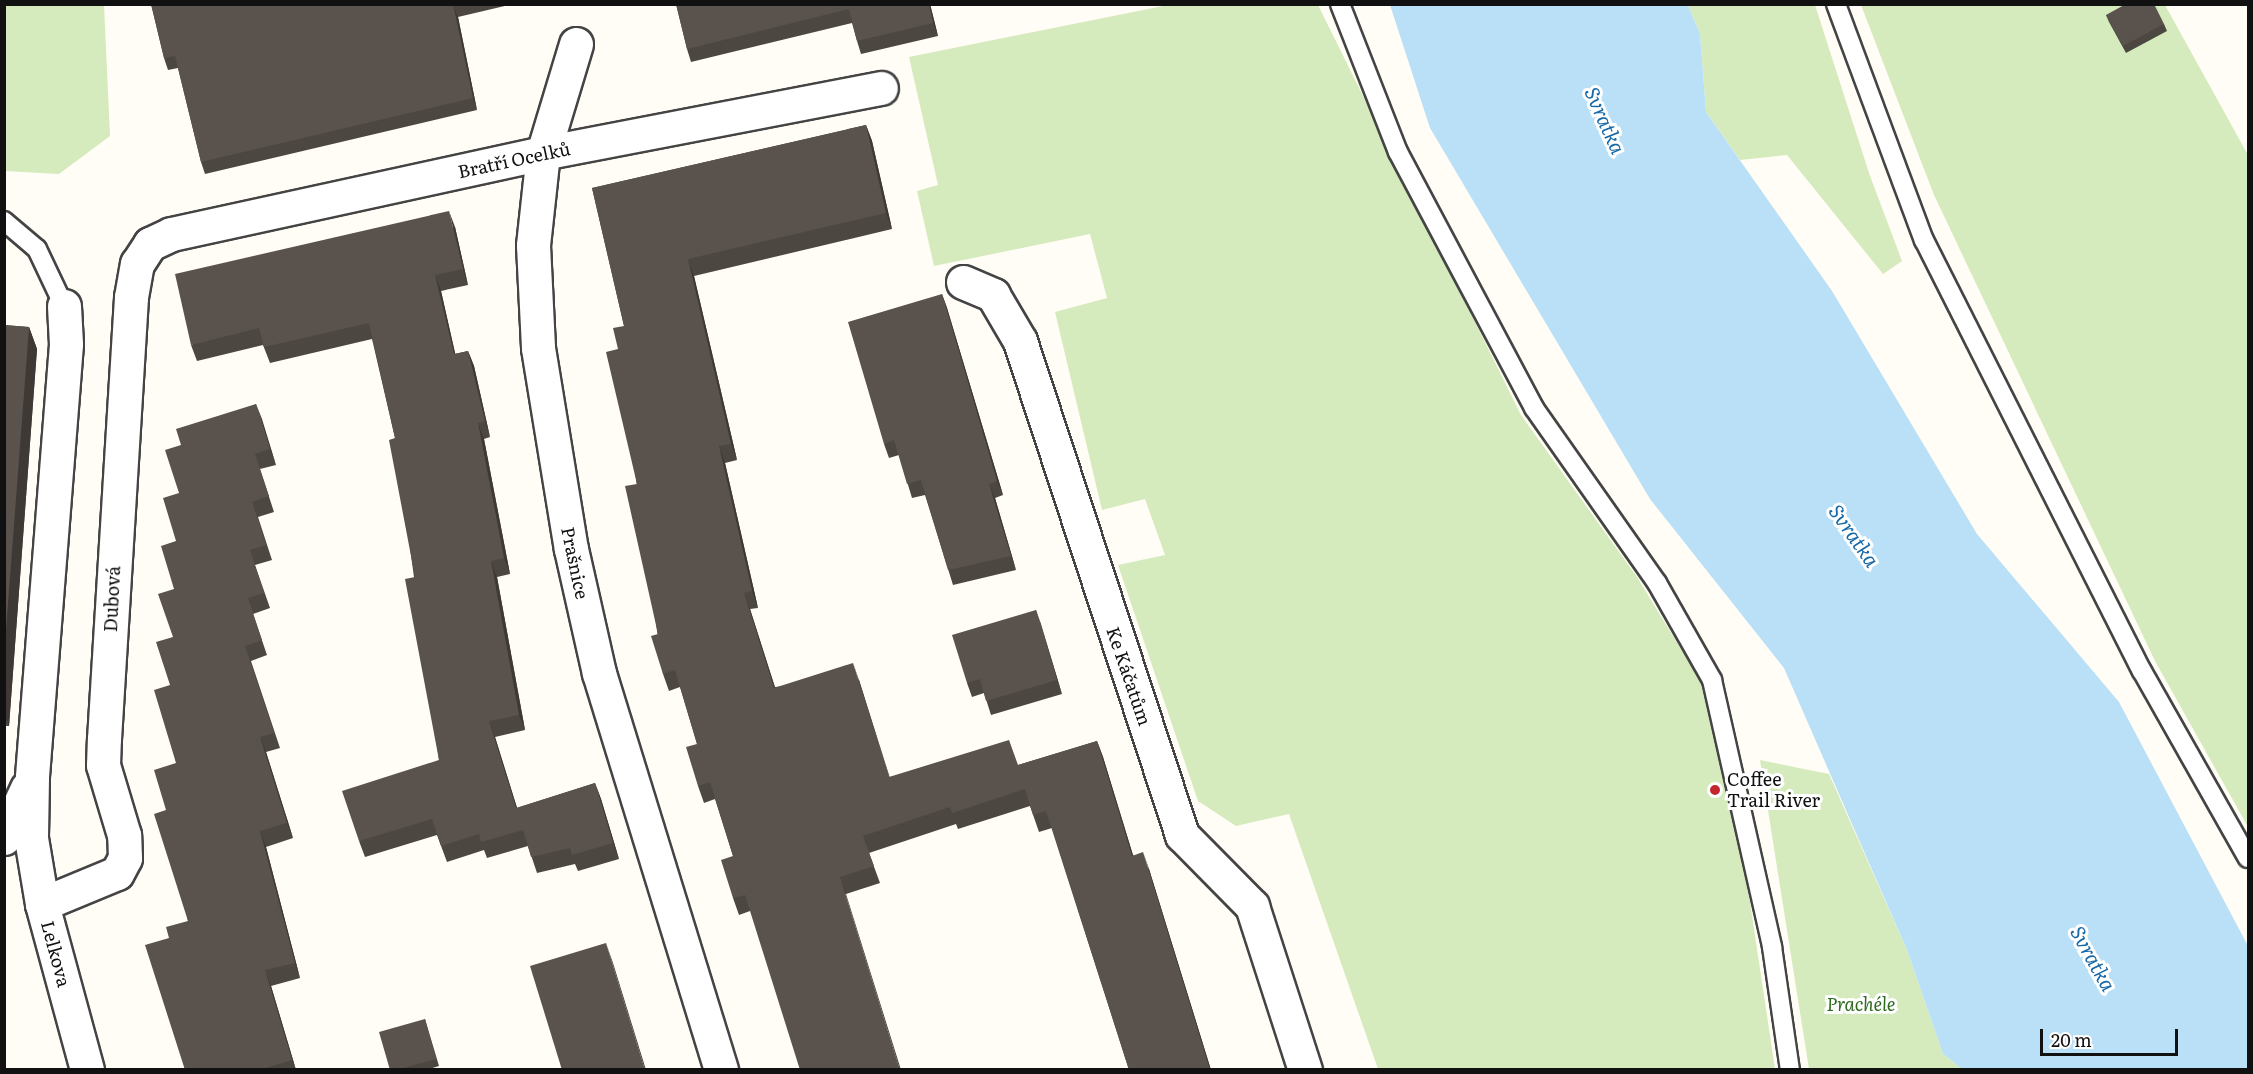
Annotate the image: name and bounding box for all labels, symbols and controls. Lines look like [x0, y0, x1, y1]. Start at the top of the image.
water label: Svratka [1581, 83, 1631, 157]
street label: Bratří Ocelků [456, 138, 572, 182]
water label: Svratka [1825, 499, 1885, 571]
street label: Prašnice [557, 525, 593, 601]
street label: Dubová [99, 565, 125, 633]
street label: Ke Káčatům [1102, 624, 1156, 728]
place label: Coffee Trail River [1727, 769, 1820, 812]
marker: Coffee Trail River [1708, 783, 1722, 797]
street label: Lelkova [37, 919, 75, 989]
water label: Svratka [2066, 921, 2122, 995]
park label: Prachéle [1827, 993, 1895, 1015]
scale bar [2043, 1017, 2181, 1055]
text: 20 m [2051, 1026, 2092, 1053]

